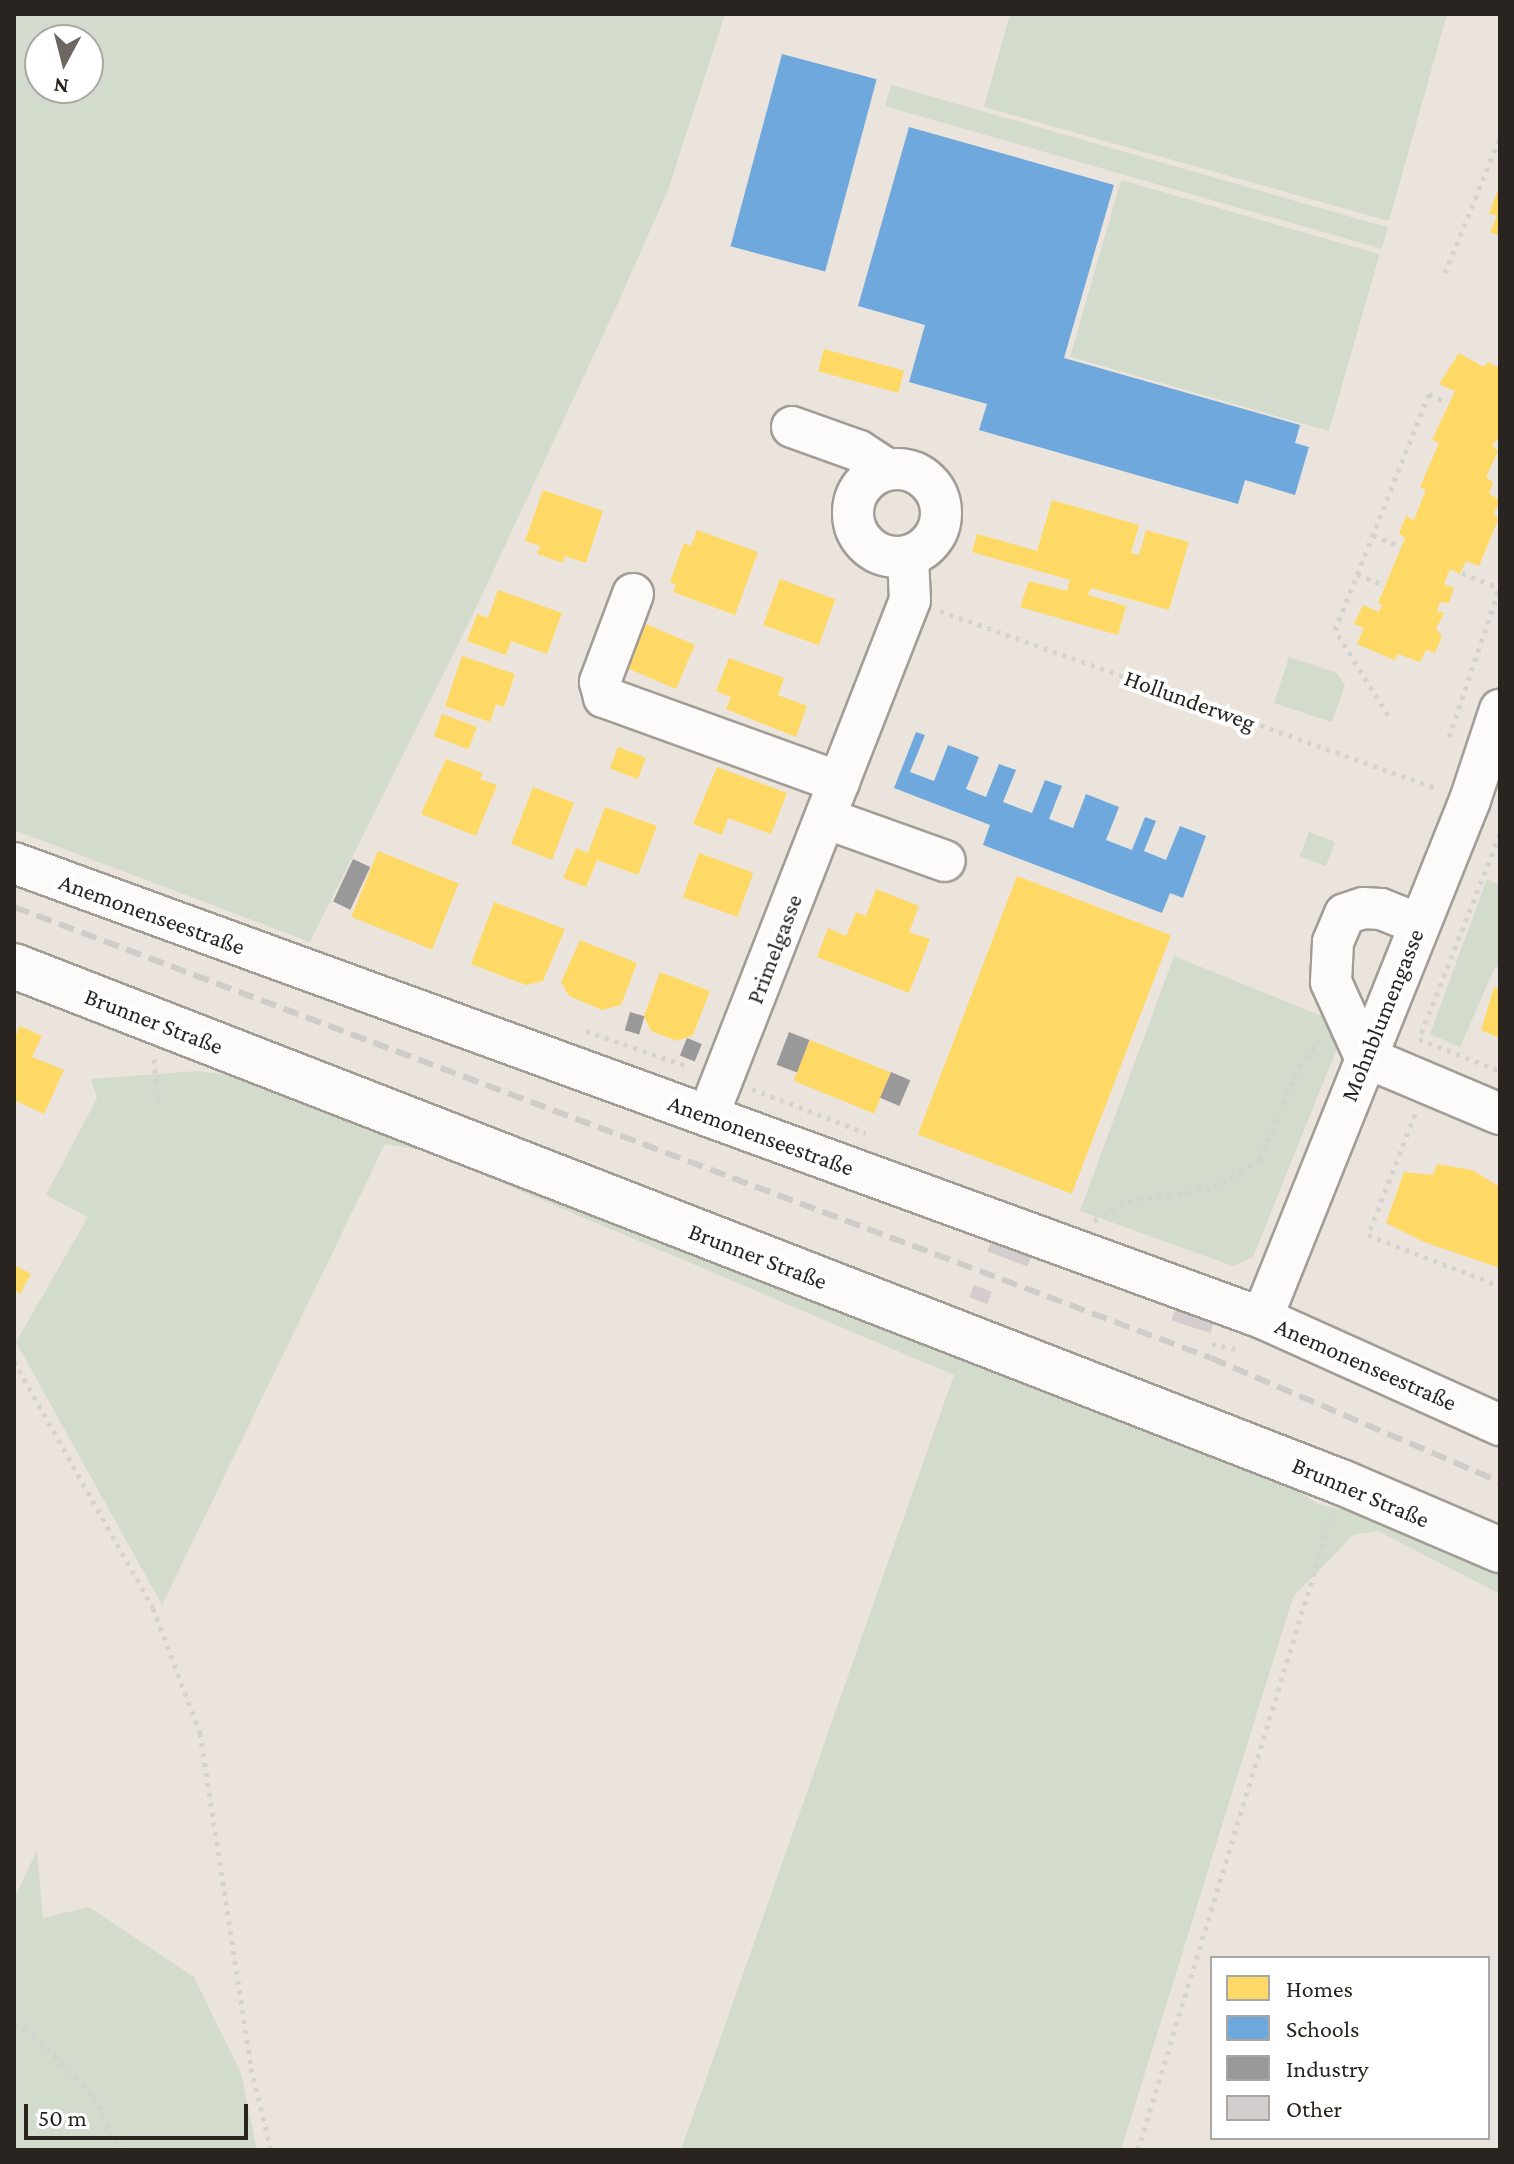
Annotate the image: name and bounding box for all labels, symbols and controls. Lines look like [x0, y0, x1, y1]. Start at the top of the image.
north arrow [24, 24, 104, 104]
text: N [52, 73, 70, 100]
street label: Hollunderweg [1121, 663, 1259, 737]
street label: Anemonenseestraße [55, 867, 249, 961]
street label: Primelgasse [740, 890, 808, 1008]
street label: Mohnblumengasse [1334, 924, 1430, 1106]
street label: Brunner Straße [81, 981, 227, 1061]
street label: Anemonenseestraße [664, 1088, 858, 1182]
street label: Brunner Straße [685, 1216, 831, 1296]
street label: Anemonenseestraße [1271, 1311, 1461, 1417]
street label: Brunner Straße [1288, 1450, 1434, 1534]
legend [1210, 1956, 1490, 2140]
text: Homes [1286, 1975, 1353, 2002]
text: Schools [1286, 2015, 1360, 2042]
text: Industry [1286, 2055, 1369, 2082]
scale bar [28, 2088, 252, 2138]
text: Other [1286, 2095, 1342, 2122]
text: 50 m [38, 2104, 87, 2131]

